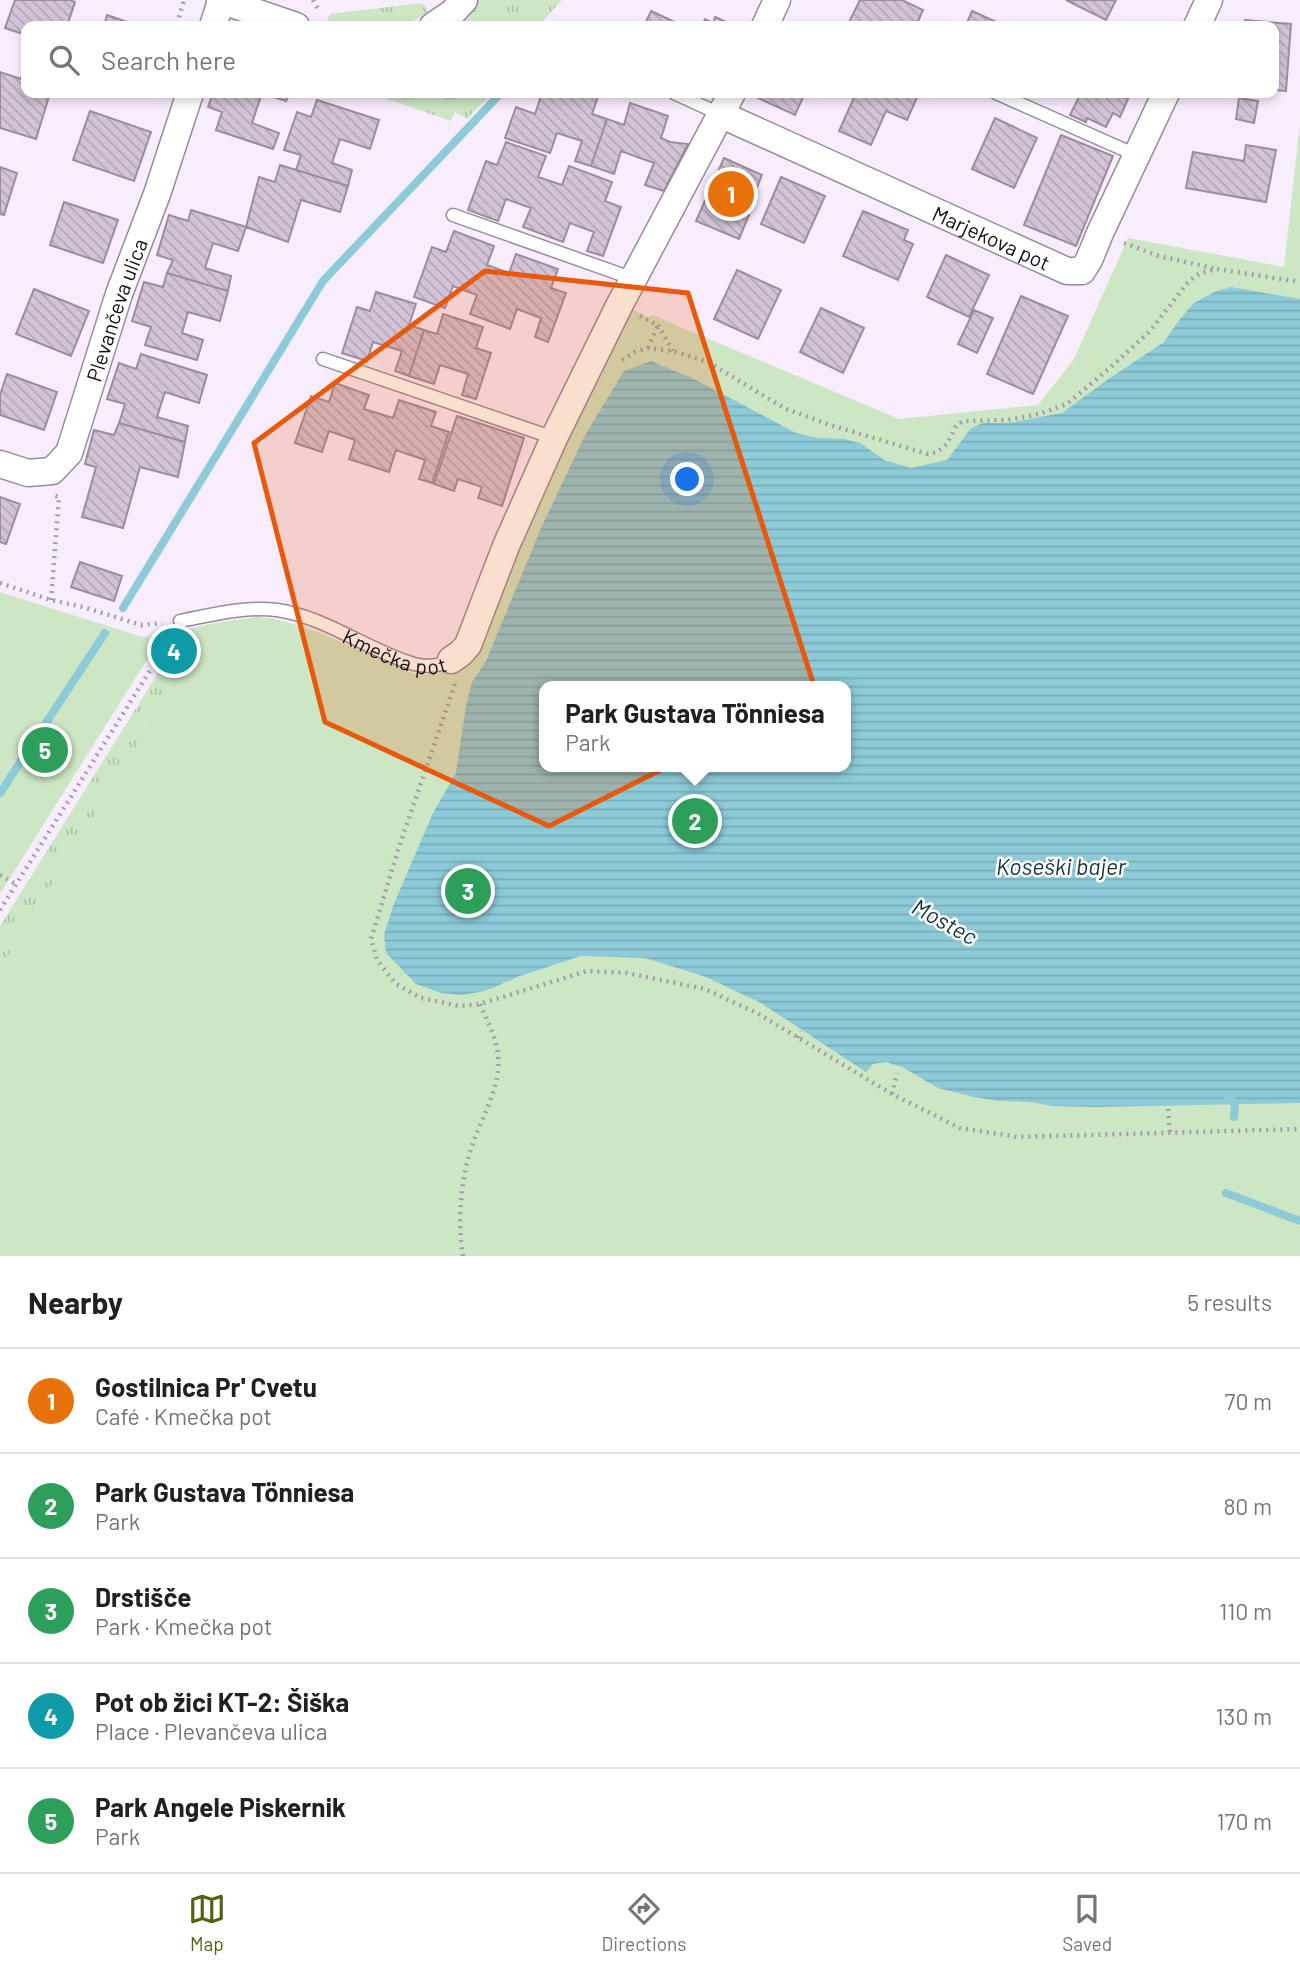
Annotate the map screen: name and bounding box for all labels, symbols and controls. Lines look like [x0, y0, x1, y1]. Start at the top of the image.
search box [21, 21, 1279, 98]
icon: search [45, 41, 83, 79]
text: Search here [101, 44, 236, 75]
pin: 1 [708, 168, 754, 220]
street label: Marjekova pot [929, 200, 1054, 274]
street label: Plevančeva ulica [80, 235, 152, 384]
your location [670, 462, 704, 496]
street label: Kmečka pot [339, 622, 449, 678]
pin: 4 [151, 625, 197, 677]
popup [539, 681, 851, 772]
text: Park Gustava Tönniesa [565, 697, 825, 728]
pin: 5 [22, 724, 68, 776]
text: Park [565, 728, 611, 756]
pin: 2 [672, 795, 718, 847]
water label: Koseški bajer [996, 852, 1127, 880]
pin: 3 [445, 865, 491, 917]
water label: Mostec [908, 892, 983, 950]
text: Nearby [28, 1284, 123, 1320]
text: 5 results [1187, 1288, 1272, 1316]
text: Gostilnica Pr' Cvetu [95, 1371, 317, 1402]
text: 1 [47, 1387, 55, 1415]
text: 70 m [1225, 1387, 1272, 1415]
text: Café · Kmečka pot [95, 1402, 272, 1430]
text: Park Gustava Tönniesa [95, 1476, 354, 1507]
text: 2 [45, 1492, 57, 1520]
text: 80 m [1223, 1492, 1272, 1520]
text: Park [95, 1507, 140, 1535]
text: Drstišče [95, 1581, 191, 1612]
text: 3 [45, 1597, 57, 1625]
text: 110 m [1219, 1597, 1272, 1625]
text: Park · Kmečka pot [95, 1612, 272, 1640]
text: Pot ob žici KT-2: Šiška [95, 1686, 349, 1717]
text: 4 [44, 1702, 58, 1730]
text: 130 m [1215, 1702, 1272, 1730]
text: Place · Plevančeva ulica [95, 1717, 327, 1745]
text: Park Angele Piskernik [95, 1791, 346, 1822]
text: 5 [45, 1807, 57, 1835]
text: 170 m [1216, 1807, 1272, 1835]
text: Park [95, 1822, 140, 1850]
tab: Map [188, 1890, 226, 1955]
tab: Directions [602, 1890, 687, 1955]
tab: Saved [1062, 1890, 1112, 1955]

